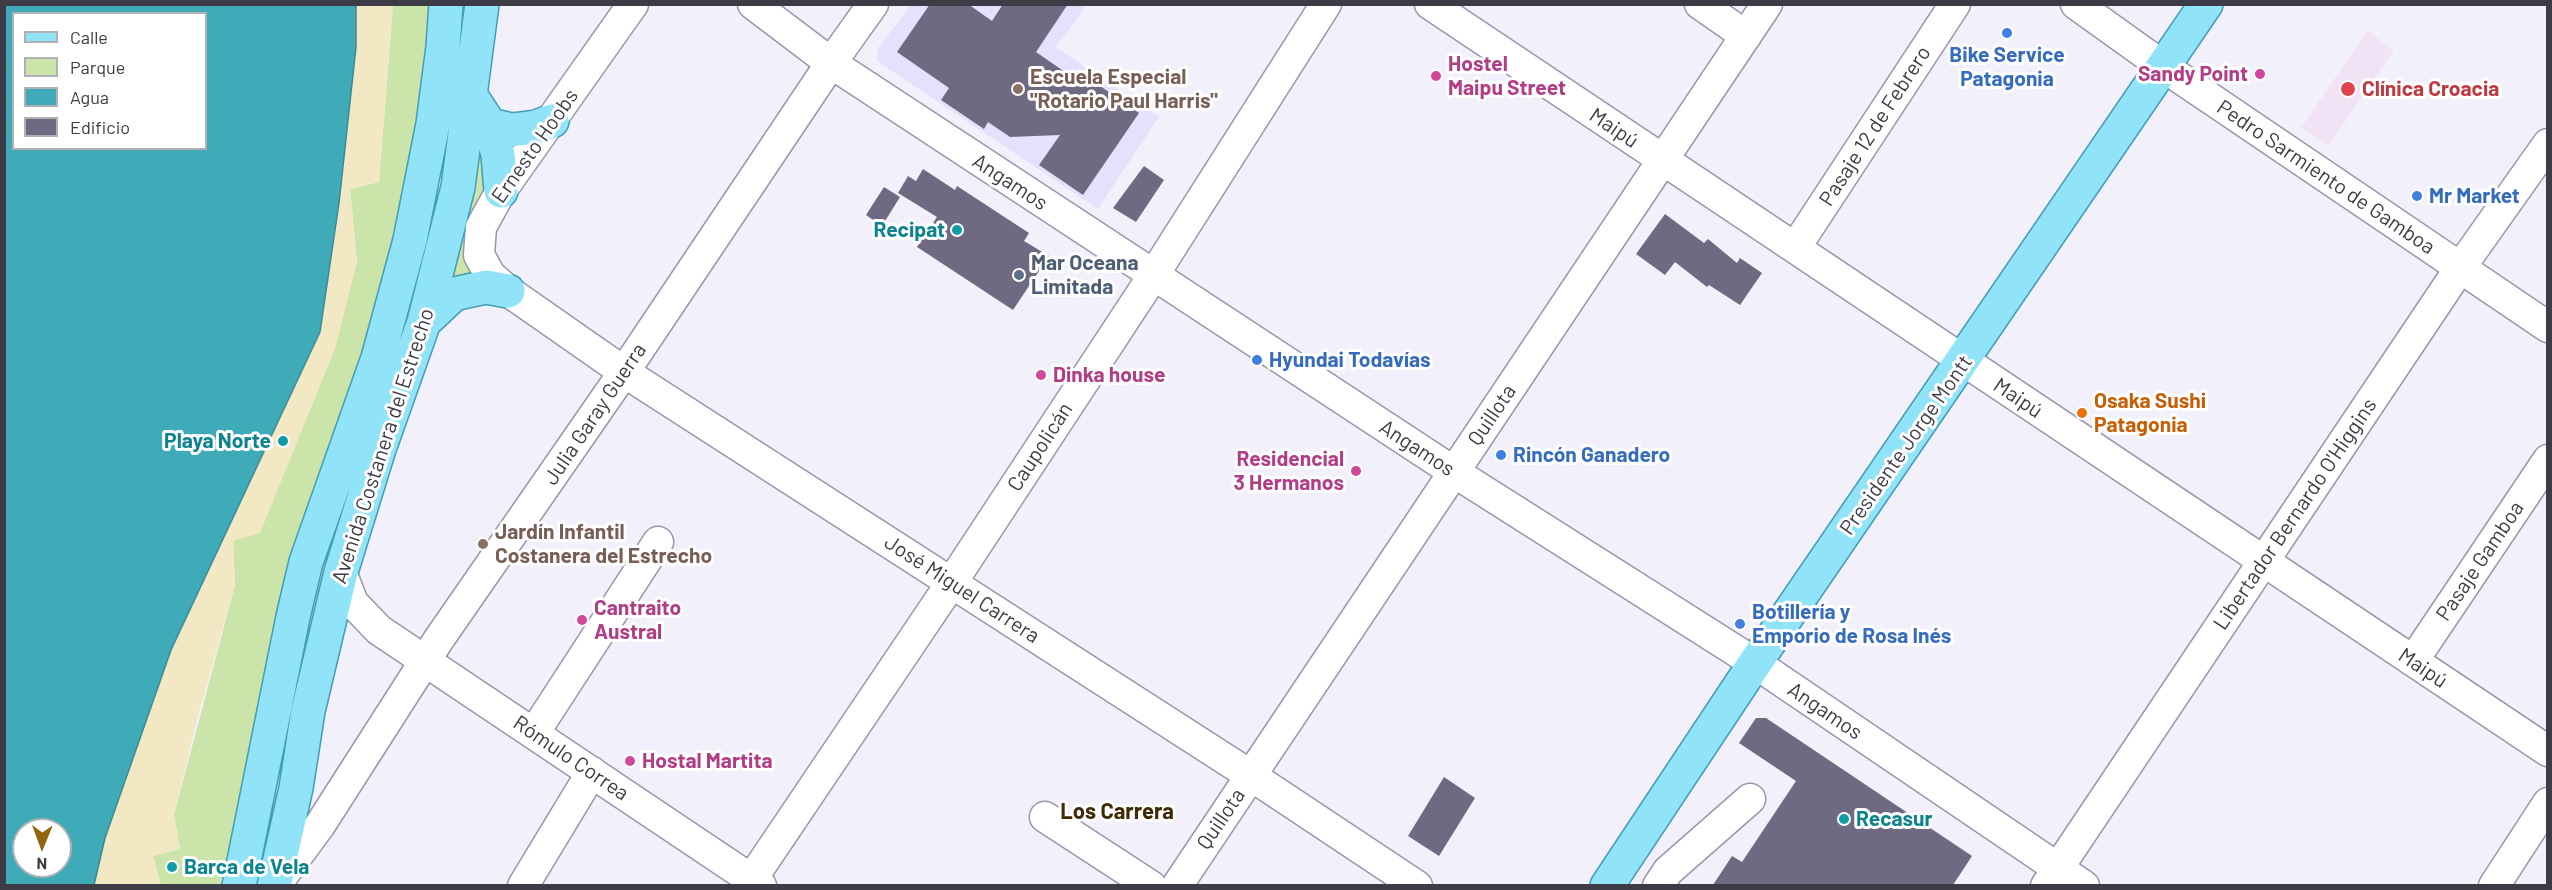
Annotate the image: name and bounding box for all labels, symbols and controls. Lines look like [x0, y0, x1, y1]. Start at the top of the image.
legend [12, 12, 207, 150]
text: Calle [70, 26, 108, 48]
marker: Bike Service Patagonia [2000, 26, 2014, 40]
street label: Pasaje 12 de Febrero [1814, 41, 1936, 211]
place label: Bike Service Patagonia [1949, 42, 2065, 92]
place label: Hostel Maipu Street [1448, 51, 1566, 101]
text: Parque [70, 56, 125, 78]
place label: Sandy Point [2138, 61, 2248, 87]
place label: Escuela Especial "Rotario Paul Harris" [1030, 64, 1218, 114]
marker: Sandy Point [2253, 67, 2267, 81]
marker: Hostel Maipu Street [1429, 69, 1443, 83]
place label: Clínica Croacia [2362, 76, 2499, 102]
marker: Clínica Croacia [2339, 80, 2357, 98]
marker: Escuela Especial "Rotario Paul Harris" [1011, 82, 1025, 96]
street label: Ernesto Hoobs [486, 84, 584, 208]
text: Agua [70, 86, 109, 108]
street label: Pedro Sarmiento de Gamboa [2212, 94, 2440, 260]
street label: Maipú [1585, 102, 1643, 154]
text: Edificio [70, 116, 130, 138]
street label: Angamos [968, 148, 1052, 216]
place label: Mr Market [2429, 183, 2520, 209]
marker: Mr Market [2410, 189, 2424, 203]
place label: Recipat [873, 217, 945, 243]
marker: Recipat [950, 223, 964, 237]
place label: Mar Oceana Limitada [1031, 250, 1139, 300]
marker: Mar Oceana Limitada [1012, 268, 1026, 282]
street label: Avenida Costanera del Estrecho [327, 305, 439, 587]
street label: Julia Garay Guerra [538, 338, 652, 490]
place label: Hyundai Todavías [1269, 347, 1431, 373]
street label: Presidente Jorge Montt [1834, 350, 1978, 540]
marker: Hyundai Todavías [1250, 353, 1264, 367]
place label: Dinka house [1053, 362, 1165, 388]
marker: Dinka house [1034, 368, 1048, 382]
street label: Maipú [1989, 372, 2047, 424]
street label: Quillota [1463, 380, 1521, 450]
place label: Osaka Sushi Patagonia [2094, 388, 2206, 438]
street label: Libertador Bernardo O'Higgins [2208, 393, 2382, 635]
street label: Caupolicán [1002, 398, 1078, 496]
marker: Osaka Sushi Patagonia [2075, 406, 2089, 420]
street label: Angamos [1375, 414, 1459, 482]
place label: Playa Norte [164, 428, 271, 454]
marker: Playa Norte [276, 434, 290, 448]
place label: Rincón Ganadero [1513, 442, 1670, 468]
place label: Residencial 3 Hermanos [1233, 446, 1344, 496]
marker: Rincón Ganadero [1494, 448, 1508, 462]
marker: Residencial 3 Hermanos [1349, 464, 1363, 478]
street label: Pasaje Gamboa [2431, 496, 2529, 626]
place label: Jardín Infantil Costanera del Estrecho [495, 519, 712, 569]
street label: José Miguel Carrera [880, 529, 1044, 649]
marker: Jardín Infantil Costanera del Estrecho [476, 537, 490, 551]
place label: Cantraito Austral [594, 595, 681, 645]
place label: Botillería y Emporio de Rosa Inés [1752, 599, 1951, 649]
marker: Cantraito Austral [575, 613, 589, 627]
marker: Botillería y Emporio de Rosa Inés [1733, 617, 1747, 631]
street label: Maipú [2394, 642, 2452, 694]
street label: Angamos [1783, 677, 1867, 745]
street label: Rómulo Correa [508, 710, 634, 806]
place label: Hostal Martita [642, 748, 772, 774]
marker: Hostal Martita [623, 754, 637, 768]
street label: Quillota [1192, 784, 1250, 854]
district label: Los Carrera [1060, 799, 1174, 825]
place label: Recasur [1856, 806, 1933, 832]
marker: Recasur [1837, 812, 1851, 826]
north arrow [12, 818, 72, 878]
place label: Barca de Vela [184, 854, 309, 880]
text: N [36, 855, 47, 874]
marker: Barca de Vela [165, 860, 179, 874]

